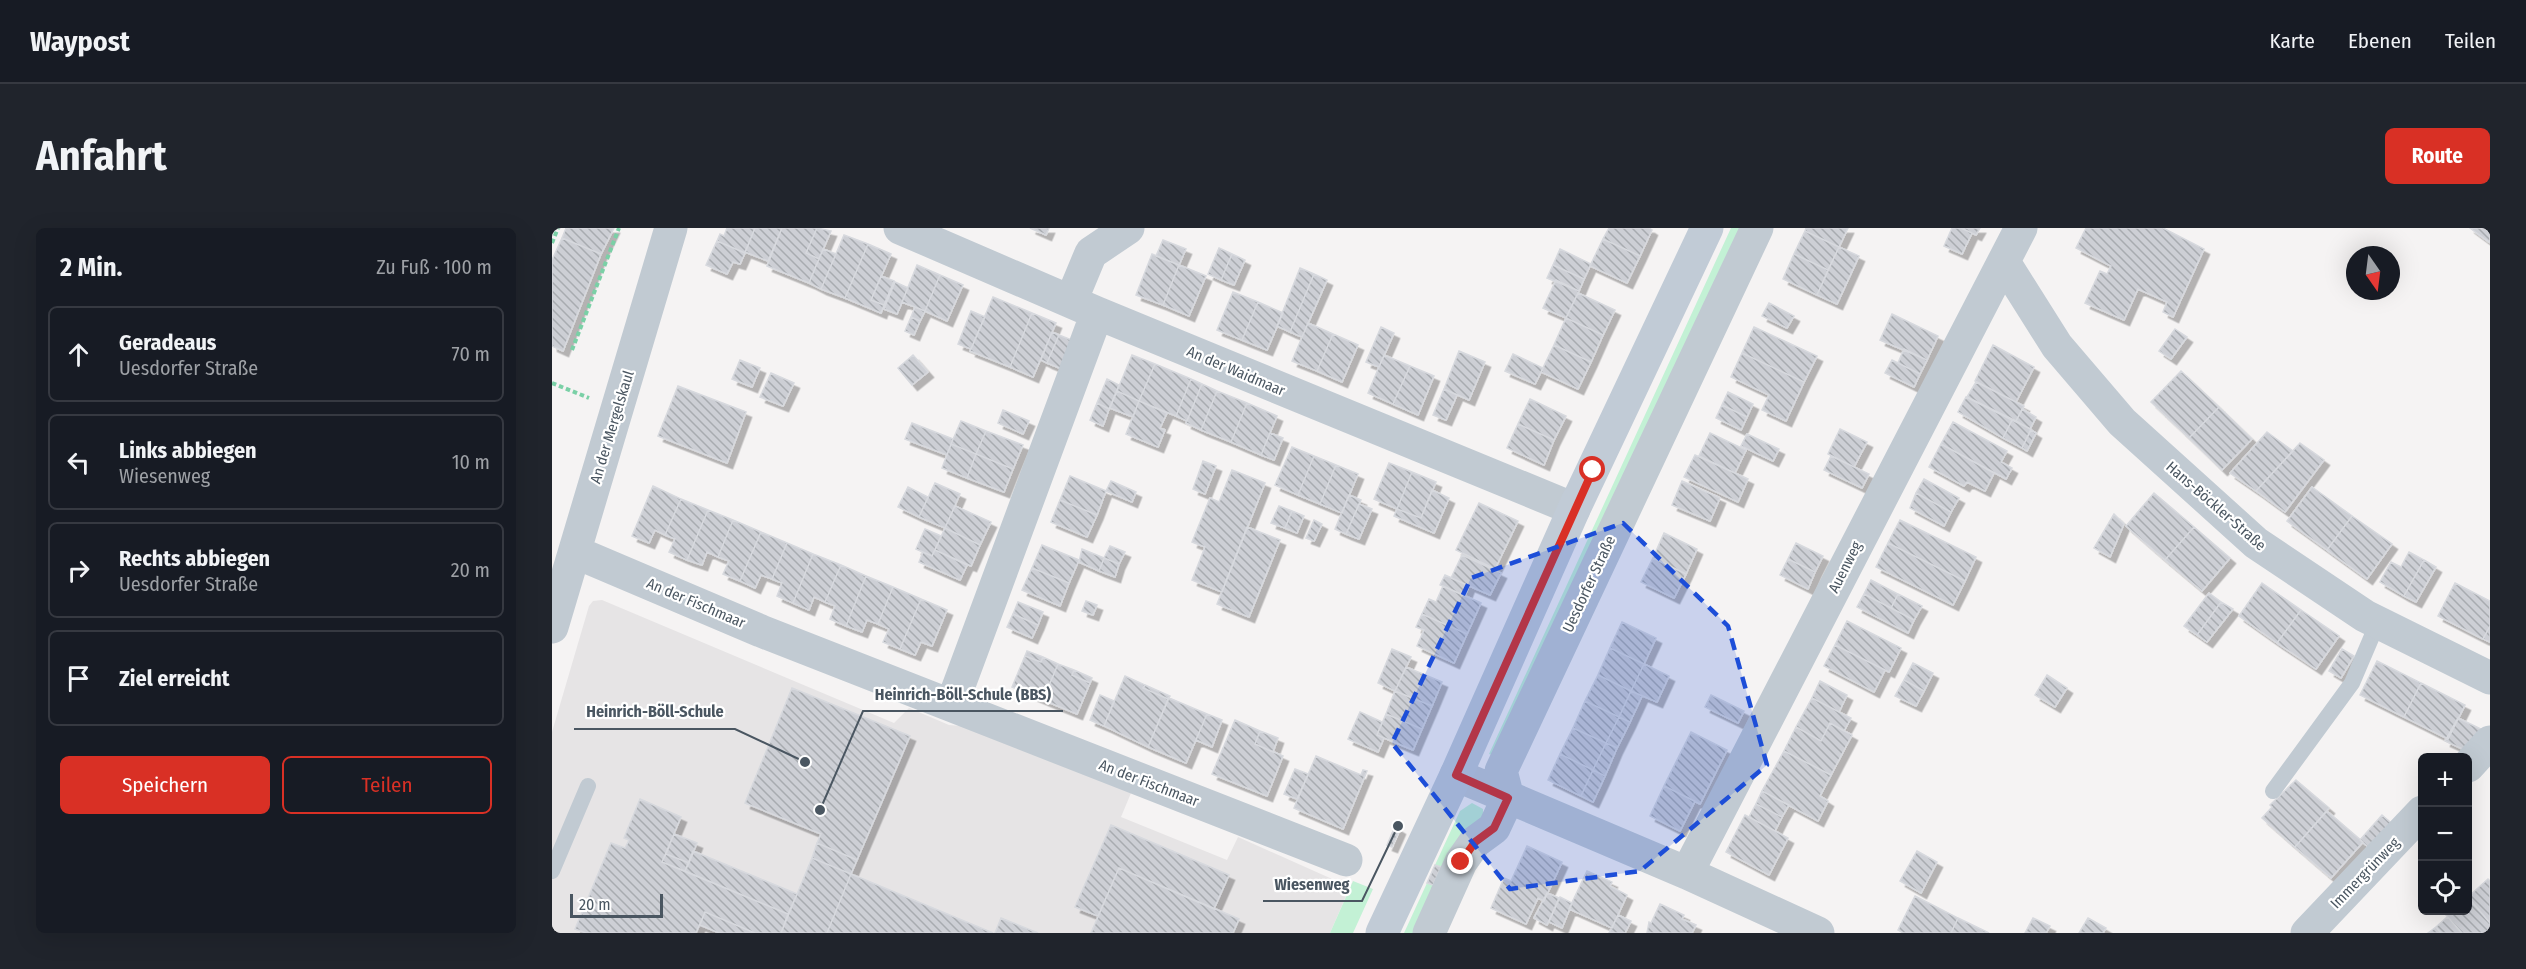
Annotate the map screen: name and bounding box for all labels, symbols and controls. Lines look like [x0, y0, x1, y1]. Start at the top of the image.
text: Waypost [30, 25, 130, 58]
text: Karte [2269, 28, 2315, 54]
text: Ebenen [2348, 28, 2412, 54]
text: Teilen [2445, 28, 2496, 54]
button: Route [2385, 128, 2490, 184]
text: Anfahrt [36, 131, 167, 181]
north arrow [2346, 246, 2400, 300]
text: 2 Min. [60, 252, 122, 283]
text: Zu Fuß · 100 m [376, 255, 492, 279]
text: Geradeaus [119, 329, 216, 356]
icon: ahead [62, 338, 95, 371]
text: 70 m [452, 342, 490, 366]
street label: An der Waidmaar [1184, 342, 1288, 400]
text: Uesdorfer Straße [119, 356, 258, 380]
street label: An der Mergelskaul [586, 368, 638, 486]
text: Links abbiegen [119, 437, 257, 464]
icon: left [62, 446, 95, 479]
text: 10 m [452, 450, 490, 474]
route start [1579, 456, 1605, 482]
street label: Hans-Böckler-Straße [2162, 458, 2270, 554]
text: Wiesenweg [119, 464, 210, 488]
street label: Uesdorfer Straße [1559, 533, 1619, 635]
street label: Auenweg [1824, 538, 1866, 596]
text: Rechts abbiegen [119, 545, 270, 572]
icon: right [62, 554, 95, 587]
text: 20 m [451, 558, 490, 582]
text: Uesdorfer Straße [119, 572, 258, 596]
street label: An der Fischmaar [644, 574, 749, 632]
icon: arrive [62, 662, 95, 695]
text: Ziel erreicht [119, 665, 230, 692]
callout: Heinrich-Böll-Schule (BBS) [863, 677, 1063, 711]
text: Heinrich-Böll-Schule (BBS) [875, 685, 1051, 704]
callout: Heinrich-Böll-Schule [574, 695, 735, 729]
text: Heinrich-Böll-Schule [586, 702, 724, 721]
map controls [2418, 753, 2472, 915]
button: + [2418, 753, 2472, 807]
button: Speichern [60, 756, 270, 814]
button: Teilen [282, 756, 492, 814]
street label: An der Fischmaar [1097, 756, 1202, 811]
button: − [2418, 807, 2472, 861]
street label: Immergrünweg [2327, 834, 2403, 912]
route end [1447, 848, 1473, 874]
button: locate [2418, 861, 2472, 915]
callout: Wiesenweg [1263, 867, 1362, 901]
text: Wiesenweg [1274, 875, 1350, 894]
scale bar [570, 891, 663, 918]
text: 20 m [579, 895, 610, 914]

